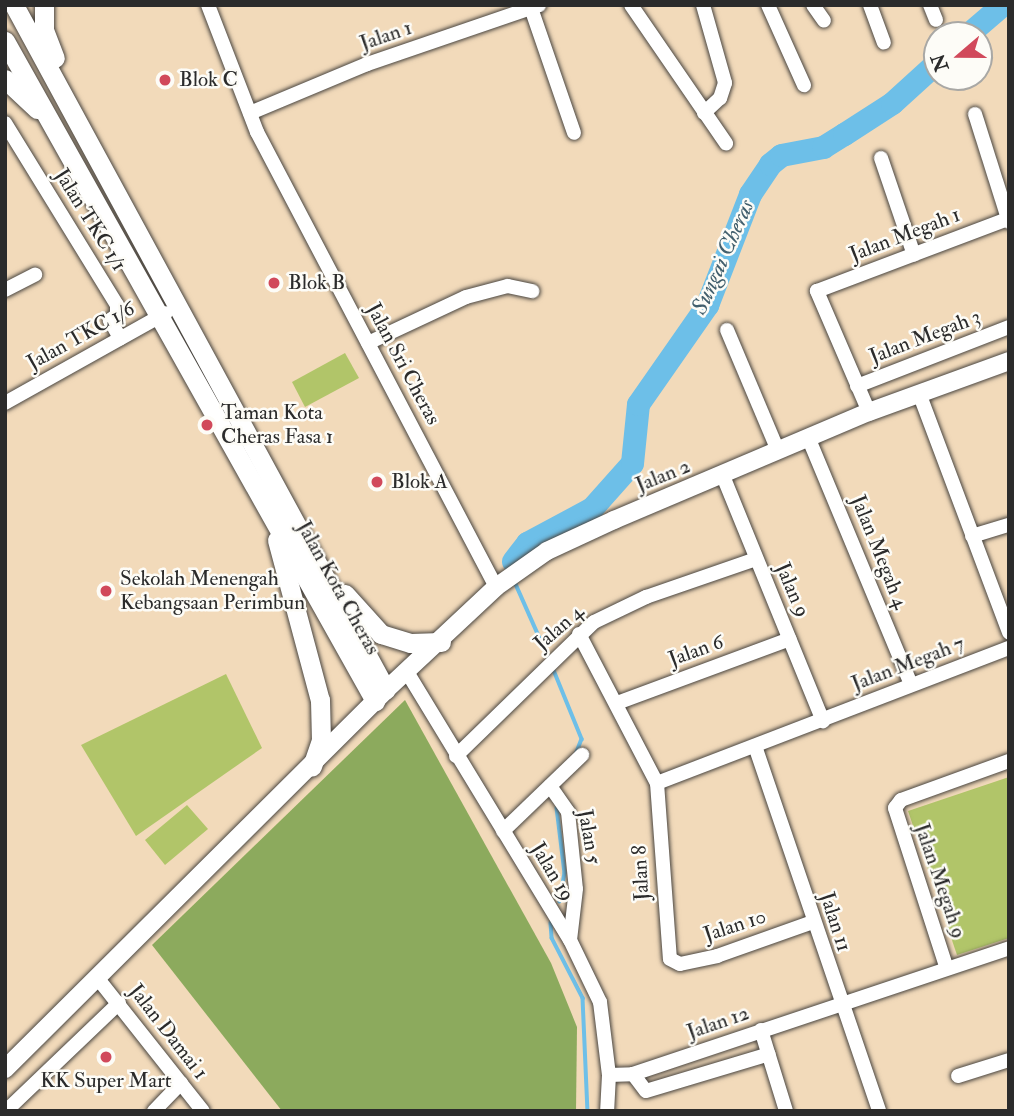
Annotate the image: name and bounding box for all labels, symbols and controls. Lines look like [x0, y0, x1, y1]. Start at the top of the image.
street label: Jalan 1 [357, 15, 415, 57]
north arrow [923, 21, 993, 91]
text: N [926, 50, 954, 75]
place label: Blok C [179, 67, 238, 93]
marker: Blok C [157, 72, 173, 88]
street label: Jalan TKC 1/1 [49, 164, 131, 276]
water label: Sungai Cheras [685, 195, 761, 319]
street label: Jalan Megah 1 [846, 202, 964, 268]
place label: Blok B [288, 270, 345, 296]
marker: Blok B [266, 275, 282, 291]
street label: Jalan TKC 1/6 [23, 296, 139, 376]
street label: Jalan Sri Cheras [360, 299, 446, 429]
street label: Jalan Megah 3 [866, 304, 984, 370]
place label: Taman Kota Cheras Fasa 1 [221, 400, 333, 450]
marker: Taman Kota Cheras Fasa 1 [199, 417, 215, 433]
street label: Jalan 2 [632, 454, 694, 498]
place label: Blok A [391, 469, 448, 495]
marker: Blok A [369, 474, 385, 490]
street label: Jalan Megah 4 [845, 491, 913, 613]
street label: Jalan Kota Cheras [291, 517, 385, 659]
street label: Jalan 9 [769, 559, 815, 621]
place label: Sekolah Menengah Kebangsaan Perimbun [120, 566, 305, 616]
marker: Sekolah Menengah Kebangsaan Perimbun [98, 583, 114, 599]
street label: Jalan 4 [529, 600, 589, 656]
street label: Jalan 6 [665, 629, 727, 673]
street label: Jalan Megah 7 [848, 631, 968, 697]
street label: Jalan 5 [572, 808, 606, 866]
street label: Jalan Megah 9 [909, 820, 971, 942]
street label: Jalan 19 [525, 838, 579, 906]
street label: Jalan 8 [627, 844, 655, 902]
street label: Jalan 11 [814, 889, 856, 955]
street label: Jalan 10 [701, 904, 769, 948]
street label: Jalan Damai 1 [123, 979, 213, 1085]
street label: Jalan 12 [684, 1001, 752, 1045]
marker: KK Super Mart [98, 1049, 114, 1065]
place label: KK Super Mart [40, 1068, 172, 1094]

